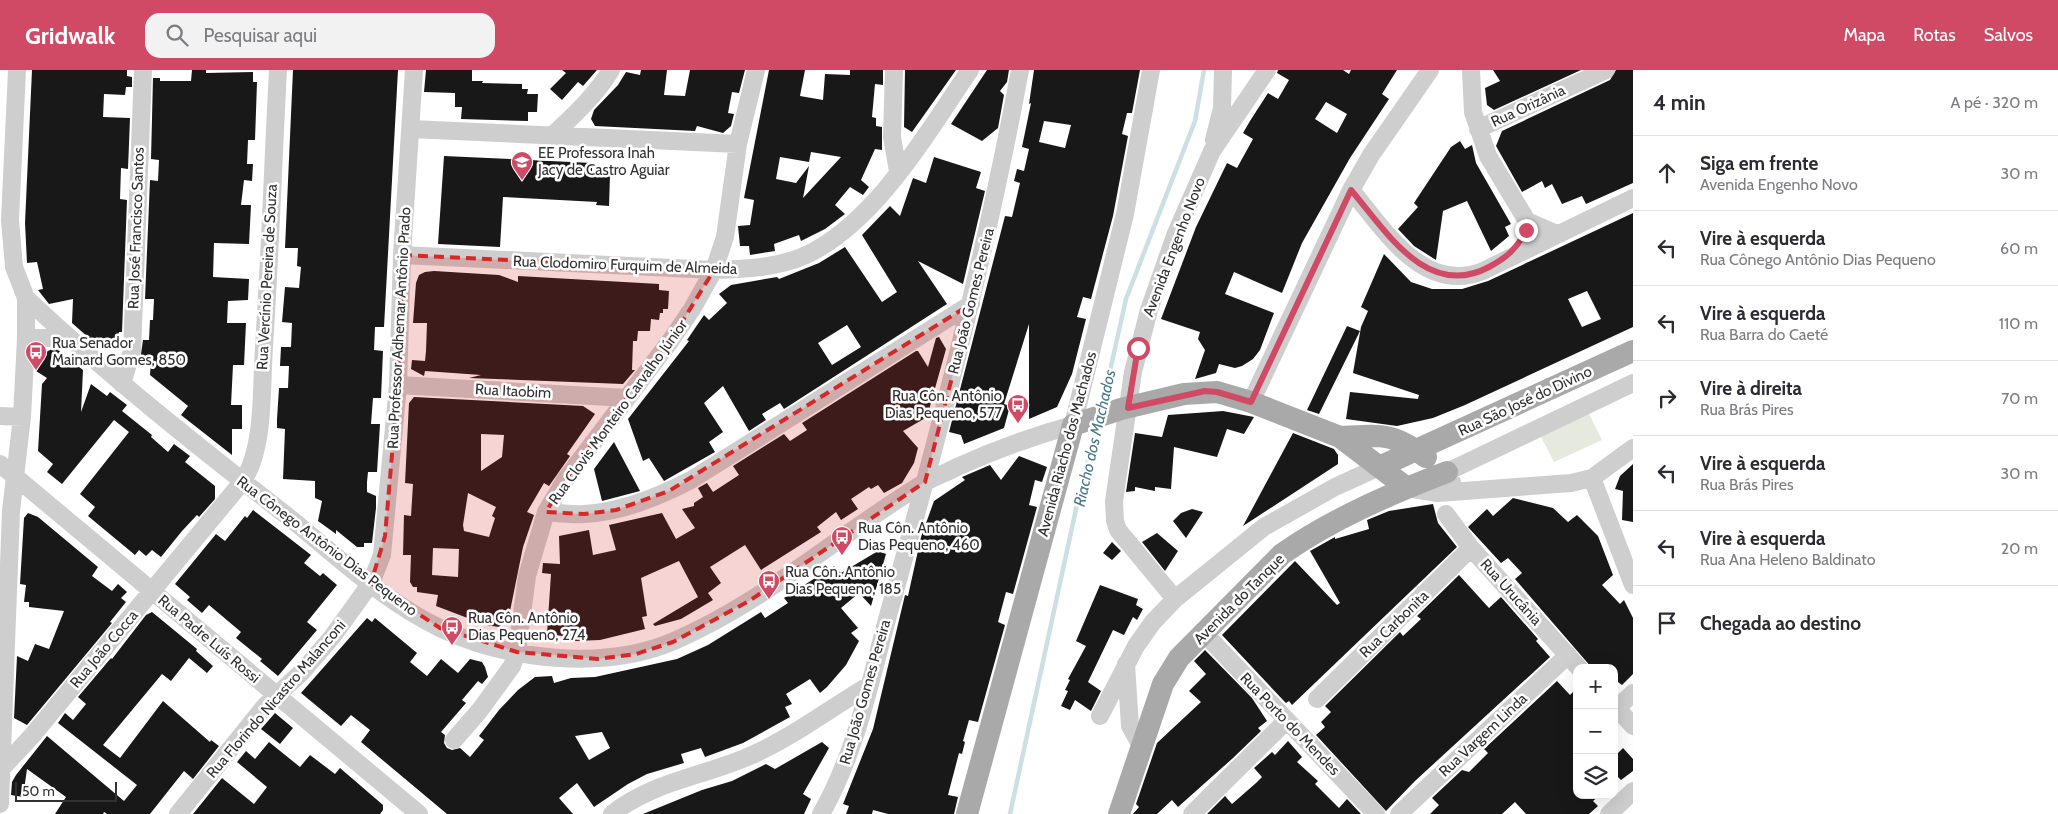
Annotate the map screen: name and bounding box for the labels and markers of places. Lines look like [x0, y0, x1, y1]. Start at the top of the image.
place label: EE Professora Inah Jacy de Castro Aguiar [537, 144, 670, 179]
school or university icon: EE Professora Inah Jacy de Castro Aguiar [510, 150, 534, 181]
place label: Rua Senador Mainard Gomes, 850 [52, 334, 186, 369]
bus stop icon: Rua Senador Mainard Gomes, 850 [24, 340, 48, 371]
place label: Rua Côn. Antônio Dias Pequeno, 577 [885, 387, 1002, 422]
bus stop icon: Rua Côn. Antônio Dias Pequeno, 577 [1006, 393, 1030, 424]
place label: Rua Côn. Antônio Dias Pequeno, 460 [858, 519, 980, 554]
bus stop icon: Rua Côn. Antônio Dias Pequeno, 460 [830, 525, 854, 556]
place label: Rua Côn. Antônio Dias Pequeno, 185 [785, 563, 901, 598]
bus stop icon: Rua Côn. Antônio Dias Pequeno, 185 [757, 569, 781, 600]
place label: Rua Côn. Antônio Dias Pequeno, 274 [468, 609, 586, 644]
bus stop icon: Rua Côn. Antônio Dias Pequeno, 274 [440, 615, 464, 646]

